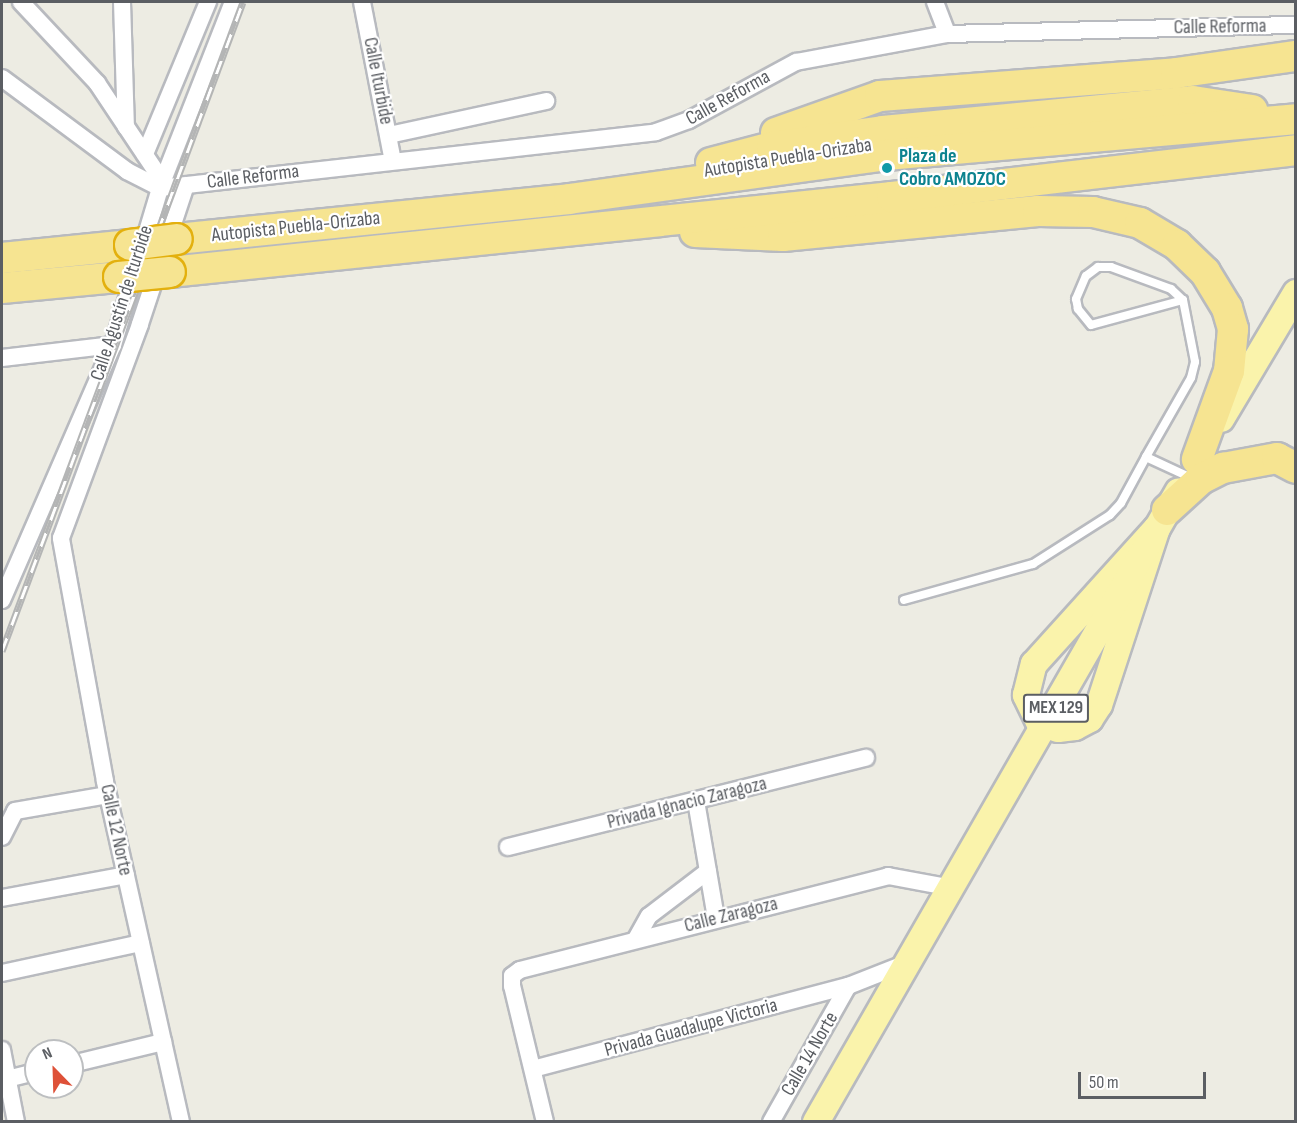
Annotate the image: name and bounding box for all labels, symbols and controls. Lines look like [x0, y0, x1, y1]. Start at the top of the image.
street label: Calle Reforma [1173, 14, 1267, 40]
street label: Calle Iturbide [358, 35, 398, 127]
street label: Calle Reforma [682, 65, 774, 131]
street label: Autopista Puebla-Orizaba [703, 133, 873, 183]
place label: Plaza de Cobro AMOZOC [899, 144, 1006, 191]
street label: Calle Reforma [206, 159, 300, 195]
marker: Plaza de Cobro AMOZOC [880, 161, 894, 175]
street label: Autopista Puebla-Orizaba [211, 206, 381, 248]
street label: Calle Agustín de Iturbide [86, 222, 158, 384]
road number: MEX 129 [1022, 693, 1090, 723]
street label: Privada Ignacio Zaragoza [605, 772, 769, 834]
street label: Calle 12 Norte [95, 782, 137, 878]
street label: Calle Zaragoza [682, 892, 780, 938]
street label: Privada Guadalupe Victoria [602, 993, 780, 1063]
street label: Calle 14 Norte [776, 1008, 844, 1100]
north arrow [24, 1039, 84, 1099]
text: N [40, 1043, 55, 1064]
scale bar [1081, 1060, 1208, 1098]
text: 50 m [1089, 1072, 1119, 1093]

